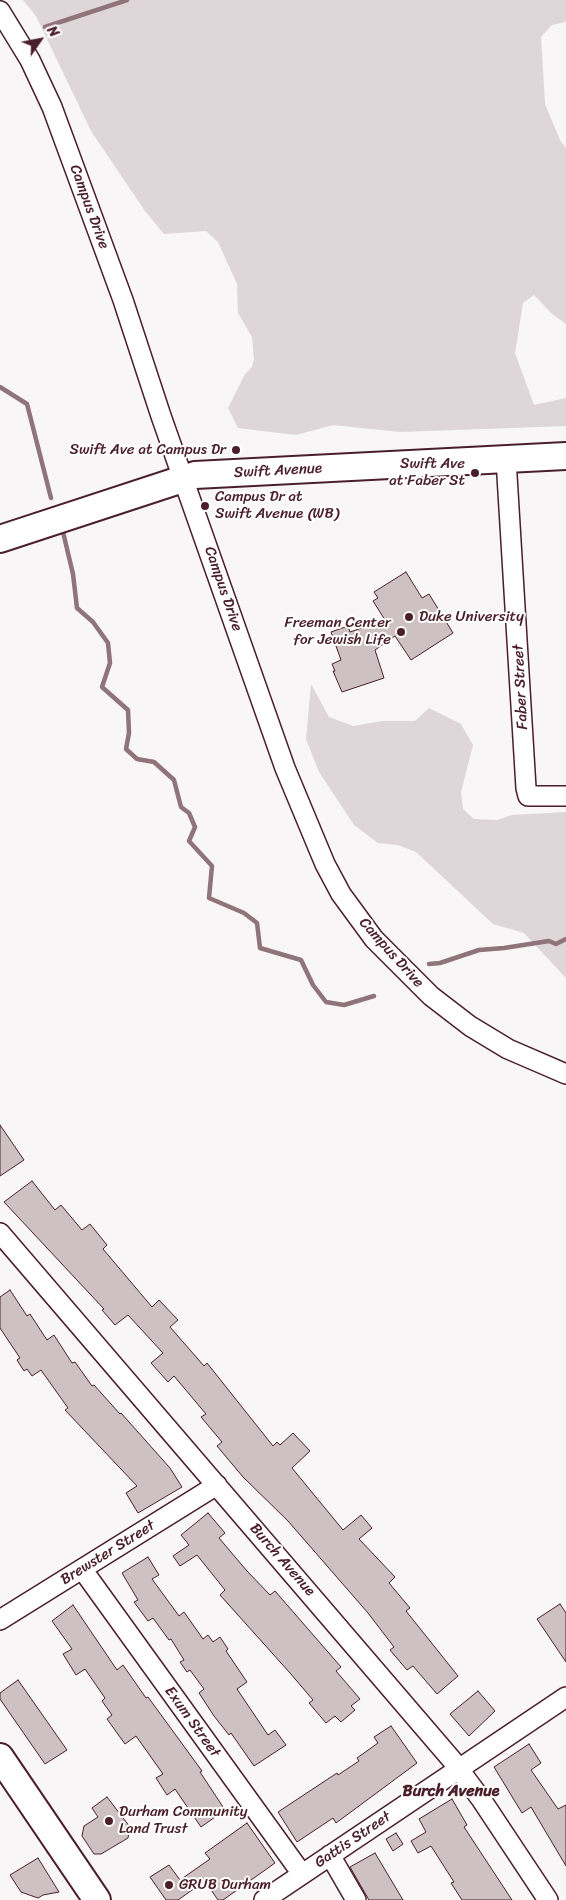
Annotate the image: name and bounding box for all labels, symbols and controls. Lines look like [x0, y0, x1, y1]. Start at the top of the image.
north arrow [15, 15, 65, 65]
text: N [40, 21, 66, 42]
street label: Campus Drive [65, 162, 113, 252]
place label: Swift Ave at Campus Dr [70, 441, 226, 459]
marker: Swift Ave at Campus Dr [230, 444, 242, 456]
place label: Swift Ave at Faber St [389, 455, 465, 490]
street label: Swift Avenue [233, 460, 323, 482]
marker: Swift Ave at Faber St [469, 467, 481, 479]
place label: Campus Dr at Swift Avenue (WB) [215, 488, 339, 523]
marker: Campus Dr at Swift Avenue (WB) [199, 500, 211, 512]
street label: Campus Drive [200, 544, 246, 634]
place label: Duke University [419, 608, 524, 626]
marker: Duke University [403, 611, 415, 623]
place label: Freeman Center for Jewish Life [285, 614, 391, 649]
marker: Freeman Center for Jewish Life [395, 626, 407, 638]
street label: Faber Street [510, 644, 532, 730]
street label: Campus Drive [355, 914, 427, 992]
street label: Brewster Street [58, 1517, 158, 1589]
street label: Burch Avenue [245, 1520, 319, 1600]
street label: Exum Street [160, 1683, 224, 1761]
district label: Burch Avenue [403, 1782, 499, 1802]
place label: Durham Community Land Trust [119, 1803, 248, 1838]
street label: Gattis Street [312, 1808, 394, 1872]
marker: Durham Community Land Trust [103, 1815, 115, 1827]
place label: GRUB Durham [179, 1876, 271, 1894]
marker: GRUB Durham [163, 1879, 175, 1891]

